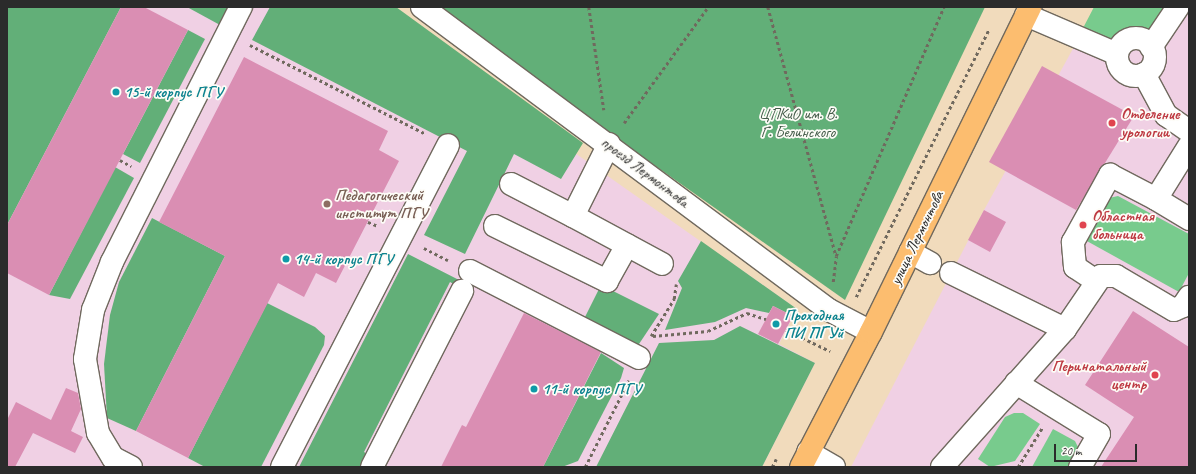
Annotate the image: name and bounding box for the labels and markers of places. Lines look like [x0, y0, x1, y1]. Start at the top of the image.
place label: 15-й корпус ПГУ [124, 82, 223, 102]
marker: 15-й корпус ПГУ [111, 87, 121, 97]
place label: Отделение урологии [1121, 104, 1179, 142]
marker: Отделение урологии [1106, 117, 1118, 129]
place label: Педагогический институт ПГУ [335, 185, 427, 223]
marker: Педагогический институт ПГУ [322, 199, 332, 209]
place label: Областная больница [1092, 206, 1154, 244]
marker: Областная больница [1077, 219, 1089, 231]
place label: 14-й корпус ПГУ [294, 249, 393, 269]
marker: 14-й корпус ПГУ [281, 254, 291, 264]
place label: Проходная ПИ ПГУй [784, 305, 844, 343]
marker: Проходная ПИ ПГУй [771, 319, 781, 329]
place label: Перинатальный центр [1052, 356, 1146, 394]
marker: Перинатальный центр [1149, 369, 1161, 381]
place label: 11-й корпус ПГУ [542, 379, 641, 399]
marker: 11-й корпус ПГУ [529, 384, 539, 394]

